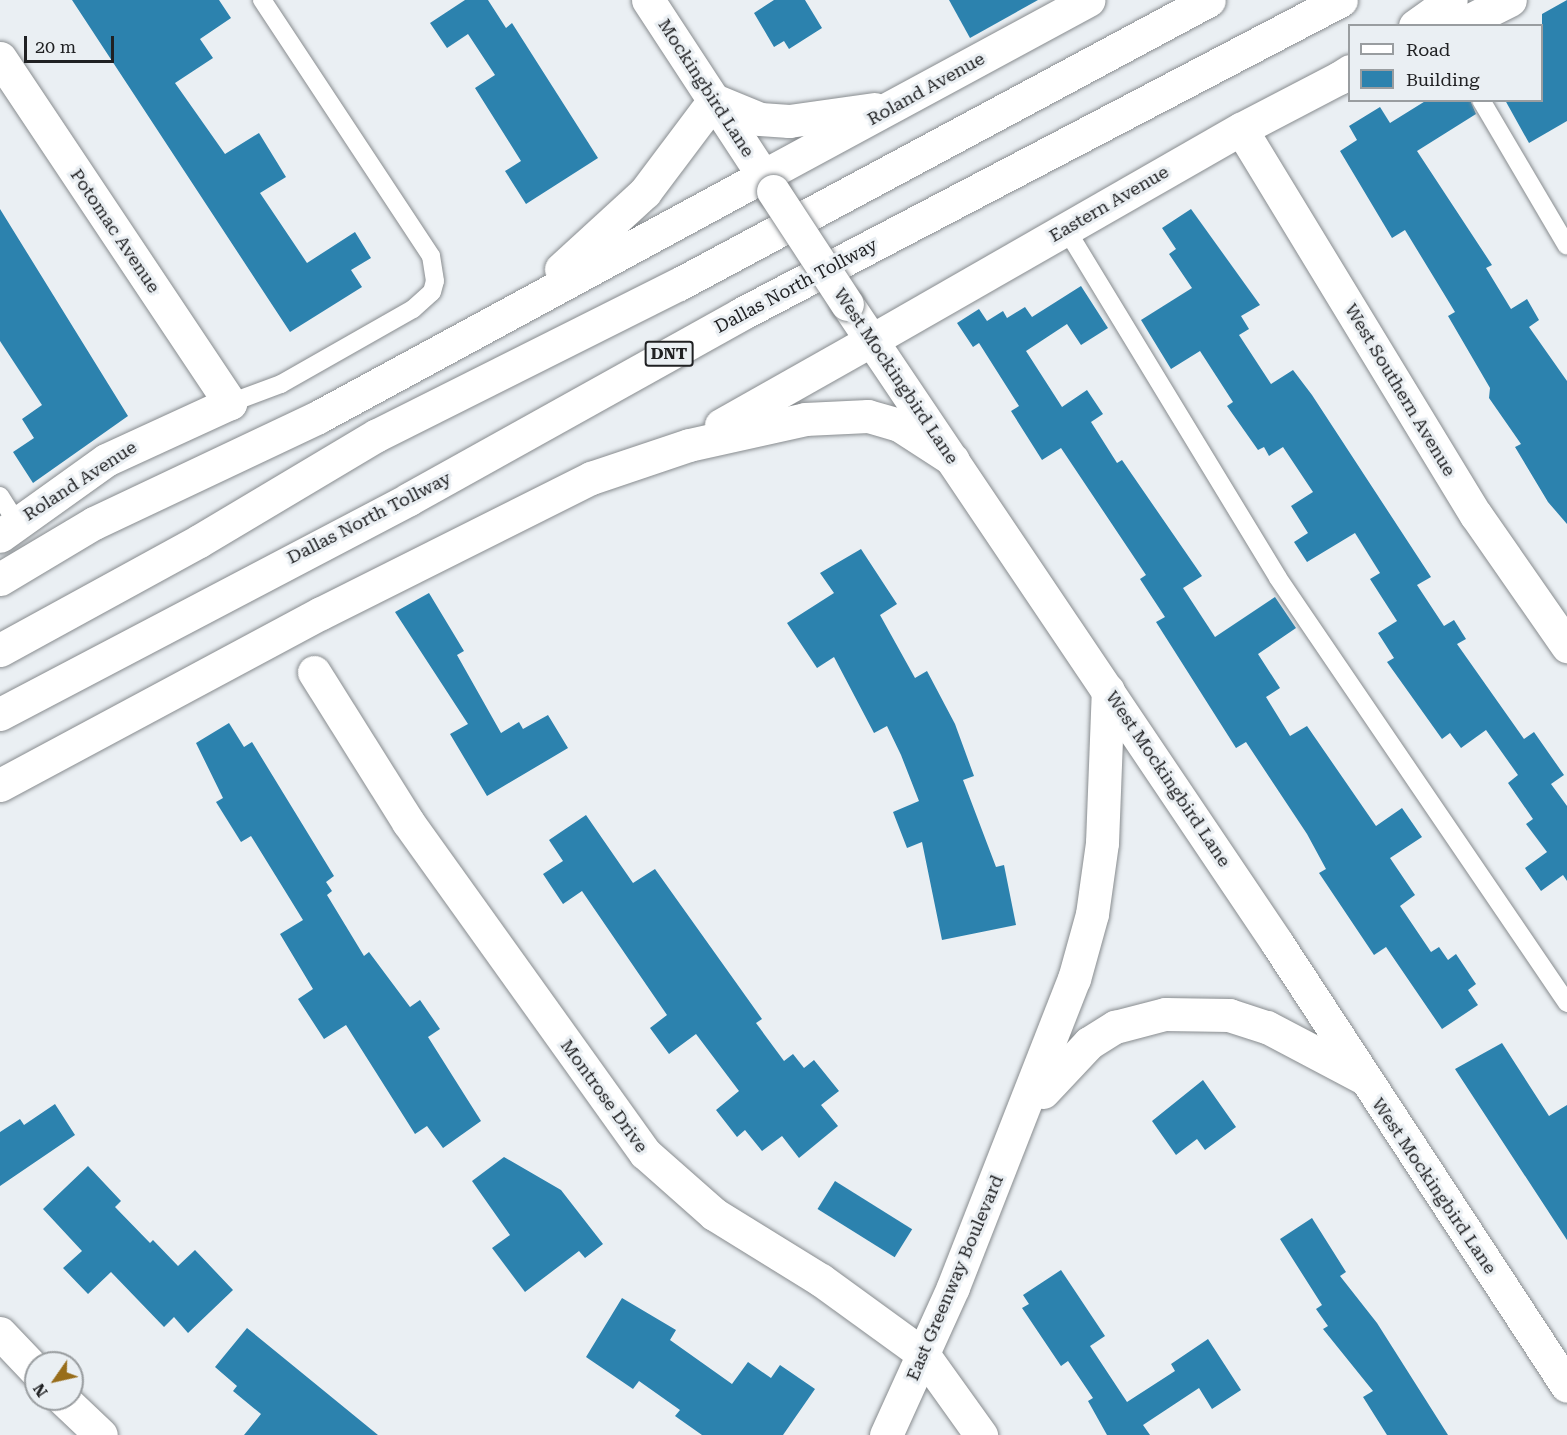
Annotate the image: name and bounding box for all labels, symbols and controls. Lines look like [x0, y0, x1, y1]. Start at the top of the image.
street label: Mockingbird Lane [653, 15, 759, 161]
scale bar [27, 24, 117, 62]
legend [1348, 24, 1543, 102]
text: 20 m [35, 36, 76, 57]
text: Road [1406, 39, 1450, 60]
street label: Roland Avenue [864, 48, 988, 130]
text: Building [1406, 69, 1480, 90]
street label: Eastern Avenue [1045, 161, 1173, 247]
street label: Potomac Avenue [66, 165, 164, 297]
street label: Dallas North Tollway [711, 234, 881, 338]
street label: West Mockingbird Lane [829, 284, 963, 468]
street label: West Southern Avenue [1340, 300, 1460, 480]
road number: DNT [644, 341, 694, 367]
street label: Roland Avenue [19, 436, 141, 526]
street label: Dallas North Tollway [283, 467, 455, 569]
street label: West Mockingbird Lane [1101, 687, 1235, 871]
street label: Montrose Drive [556, 1035, 652, 1157]
street label: West Mockingbird Lane [1367, 1094, 1501, 1278]
street label: East Greenway Boulevard [902, 1172, 1008, 1384]
north arrow [24, 1351, 84, 1411]
text: N [29, 1380, 52, 1401]

